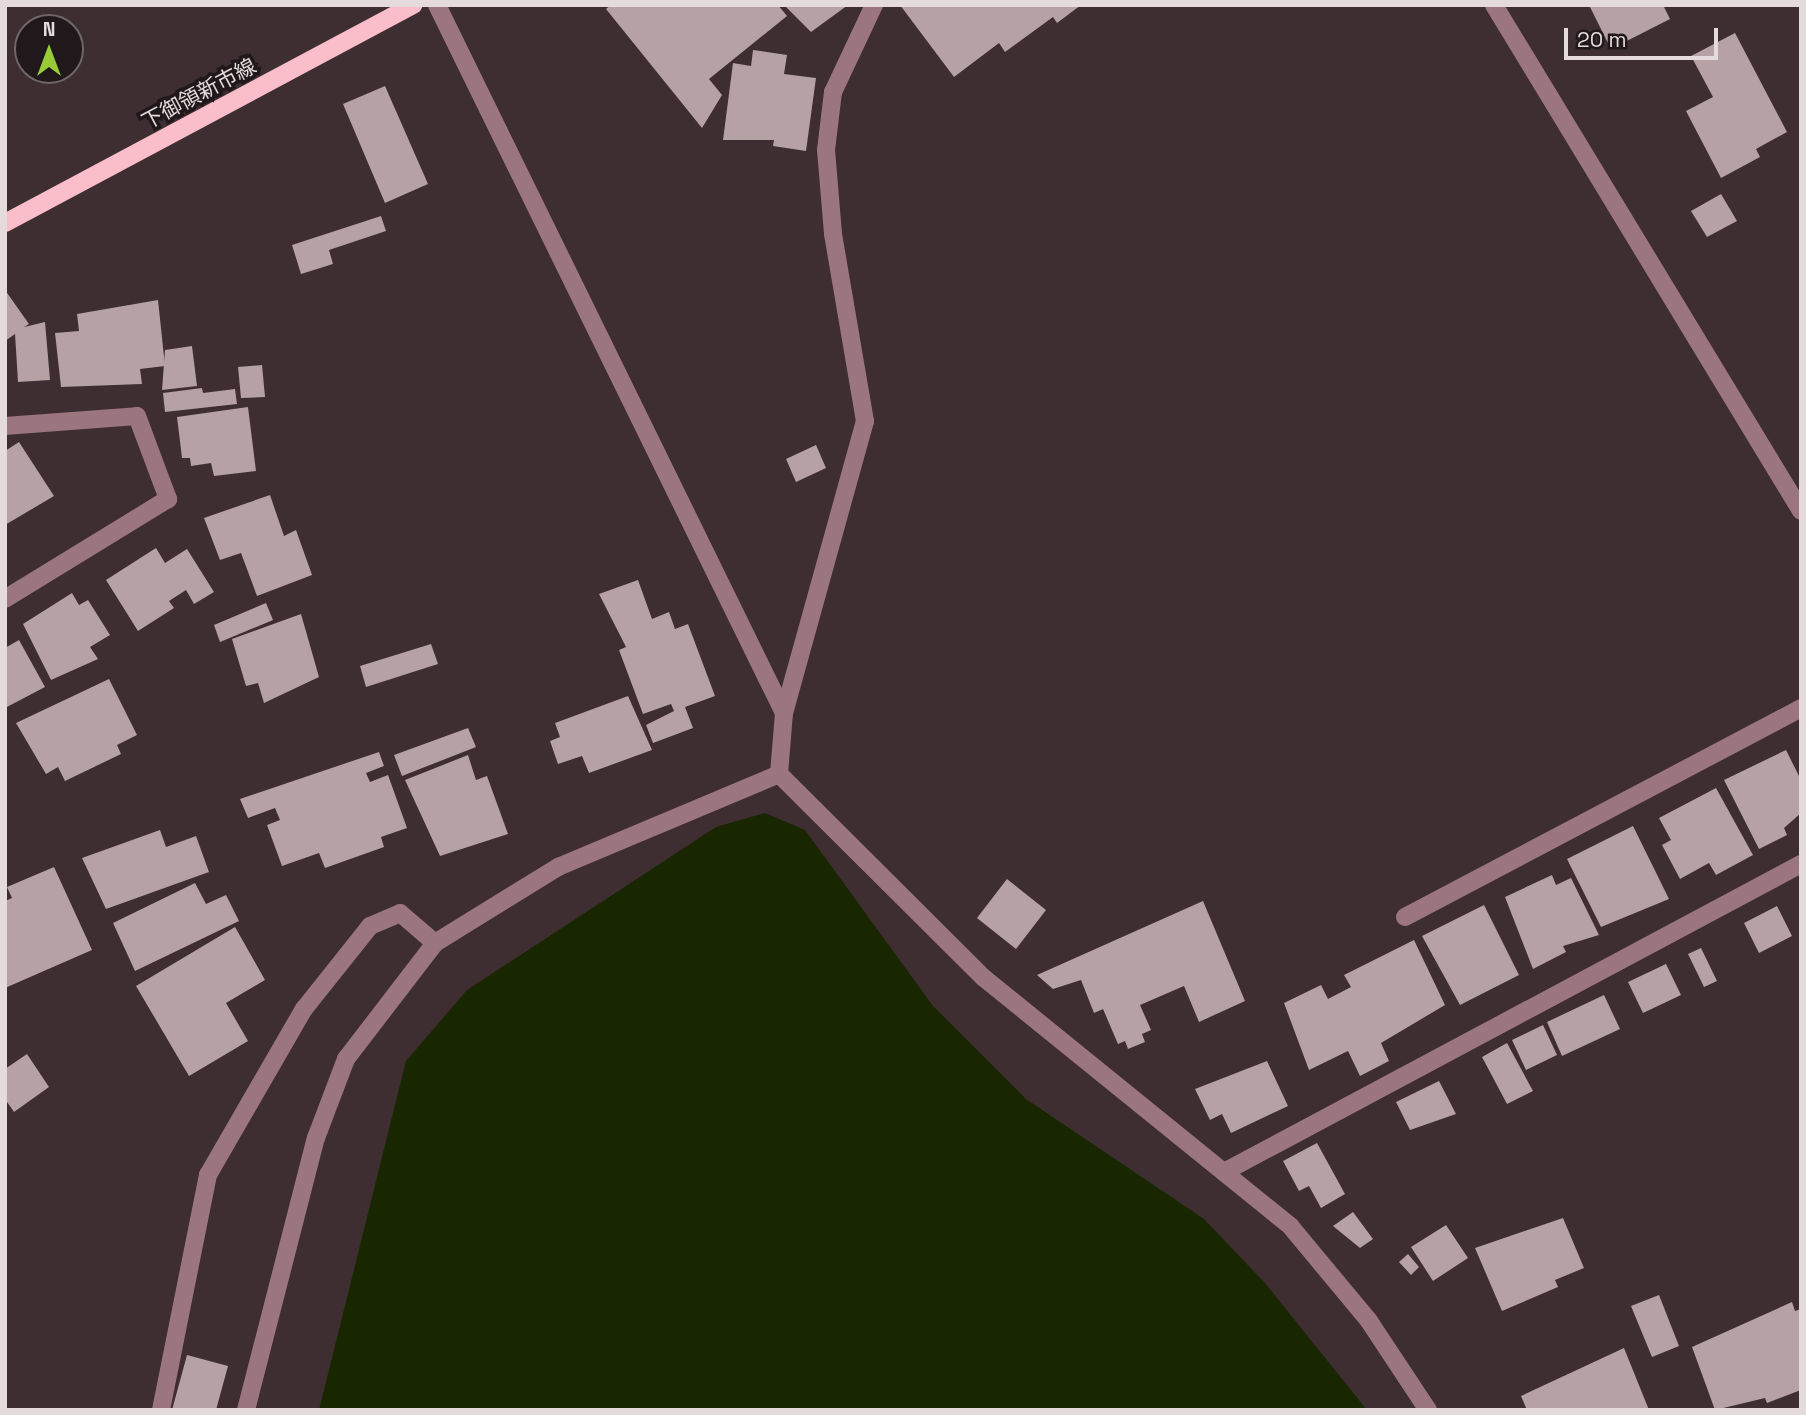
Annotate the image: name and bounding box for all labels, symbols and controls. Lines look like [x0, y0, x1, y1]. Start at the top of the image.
north arrow [14, 14, 84, 84]
scale bar [1568, 14, 1722, 58]
text: N [43, 17, 55, 42]
text: 20 m [1577, 26, 1627, 53]
street label: 下御領新市線 [137, 53, 261, 135]

